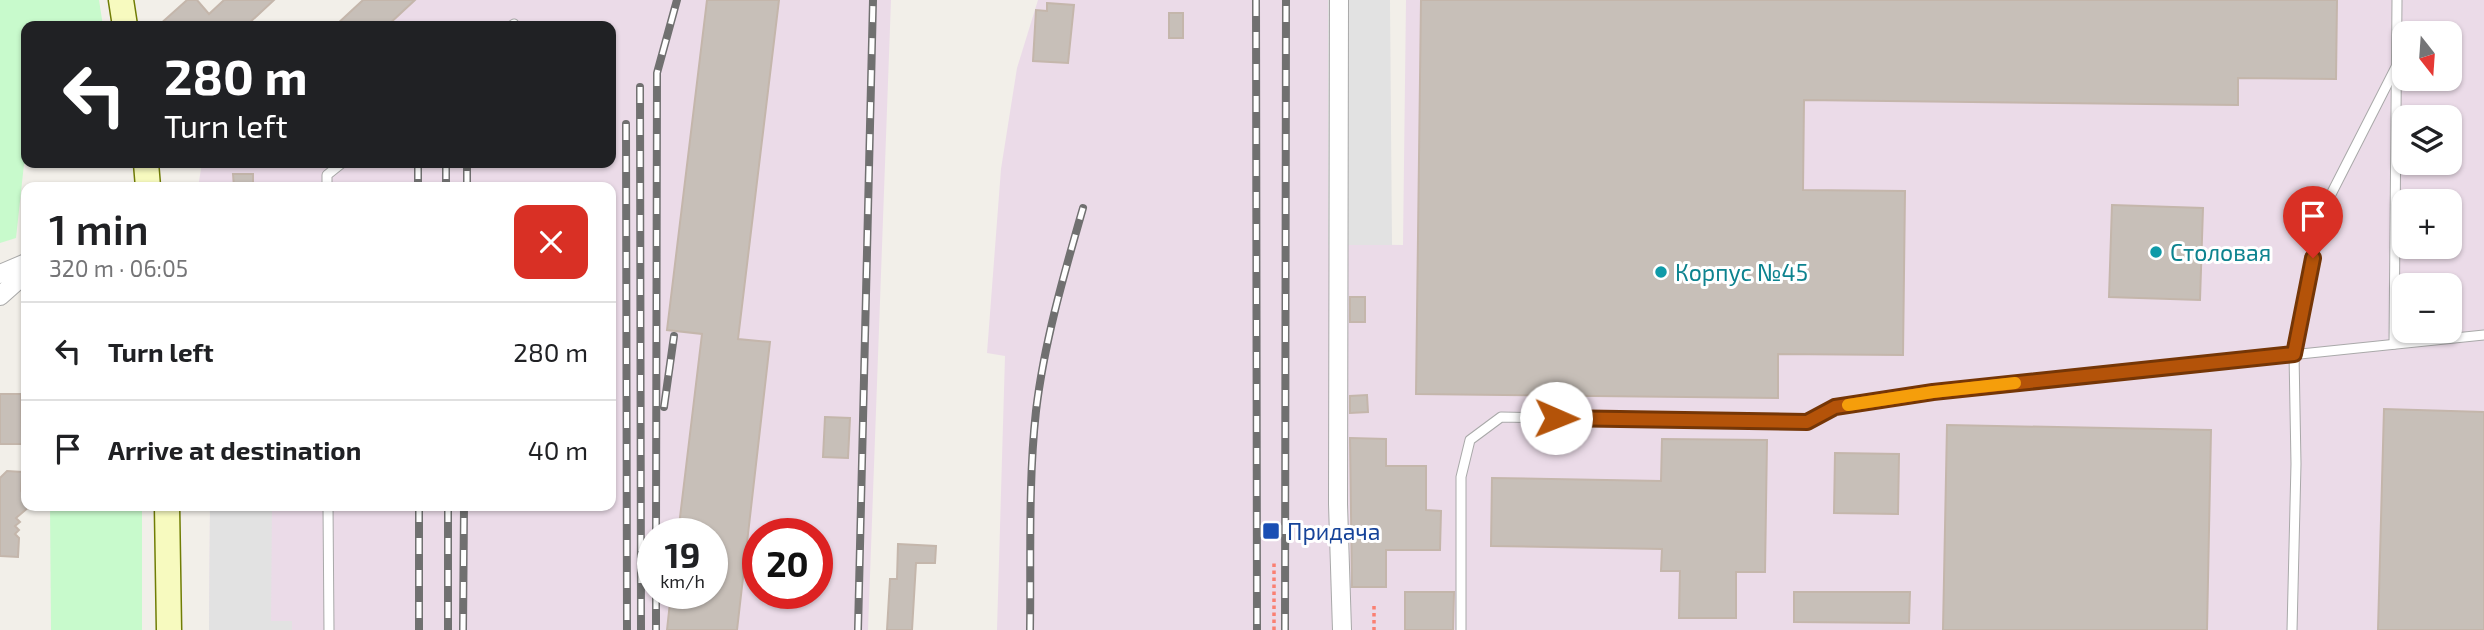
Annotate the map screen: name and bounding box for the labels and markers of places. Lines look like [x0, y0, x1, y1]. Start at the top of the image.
pin [2283, 186, 2343, 258]
place label: Столовая [2170, 238, 2271, 266]
marker: Столовая [2148, 244, 2164, 260]
place label: Корпус №45 [1675, 258, 1808, 287]
marker: Корпус №45 [1653, 264, 1669, 280]
place label: Придача [1287, 517, 1380, 545]
marker: Придача [1261, 521, 1281, 541]

